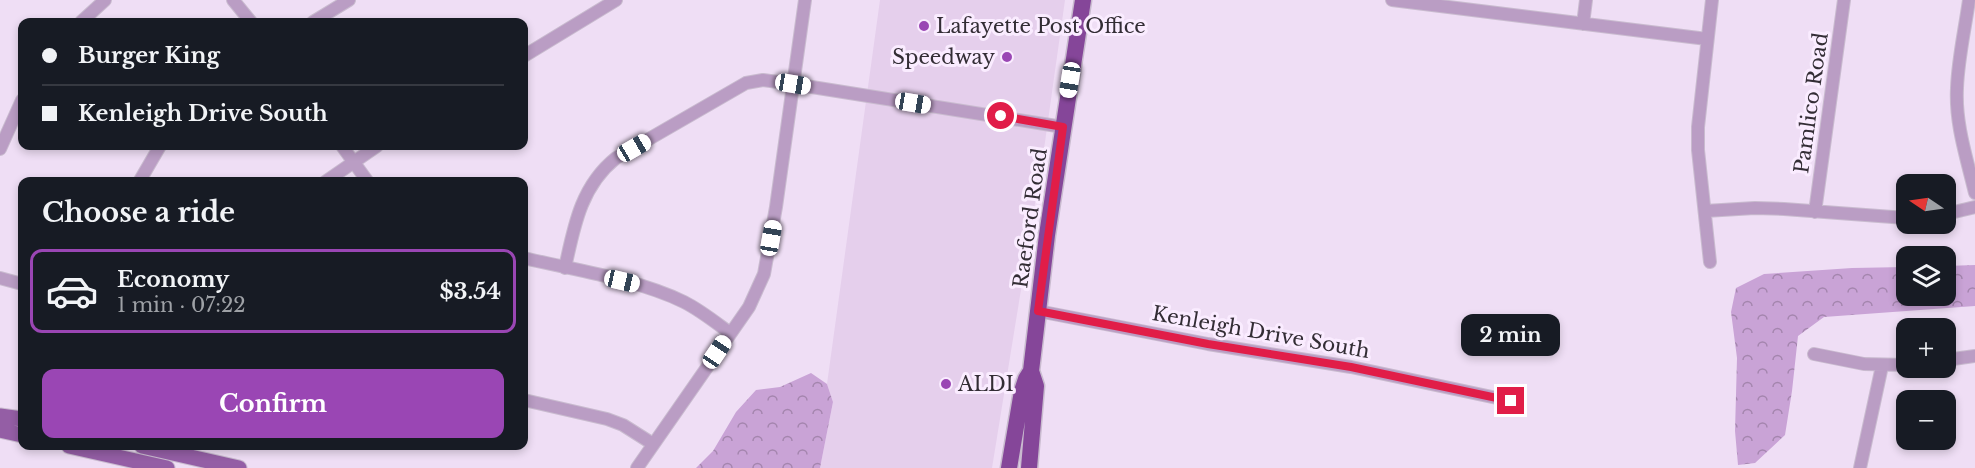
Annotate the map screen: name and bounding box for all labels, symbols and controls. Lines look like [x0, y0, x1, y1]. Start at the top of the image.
place label: Lafayette Post Office [936, 14, 1146, 38]
marker: Lafayette Post Office [917, 19, 931, 33]
street label: Pamlico Road [1789, 31, 1833, 175]
text: Burger King [78, 42, 220, 69]
place label: Speedway [892, 45, 995, 69]
marker: Speedway [1000, 50, 1014, 64]
car [1058, 61, 1082, 99]
car [774, 72, 812, 96]
car [894, 91, 932, 115]
text: Kenleigh Drive South [78, 100, 328, 127]
route start [987, 102, 1014, 129]
car [614, 131, 654, 165]
street label: Raeford Road [1008, 146, 1052, 290]
north arrow [1896, 174, 1956, 234]
map controls [1896, 174, 1956, 450]
text: Choose a ride [42, 196, 235, 229]
car [759, 219, 783, 257]
button: layers [1896, 246, 1956, 306]
icon: car [45, 264, 99, 318]
text: Economy [117, 266, 229, 293]
car [602, 268, 642, 294]
text: $3.54 [439, 278, 501, 305]
text: 1 min · 07:22 [117, 293, 246, 317]
street label: Kenleigh Drive South [1150, 301, 1372, 363]
callout: 2 min [1462, 314, 1561, 356]
button: + [1896, 318, 1956, 378]
text: 2 min [1479, 323, 1542, 347]
car [699, 332, 735, 372]
button: Confirm [42, 369, 504, 438]
place label: ALDI [957, 372, 1014, 396]
marker: ALDI [939, 377, 953, 391]
route end [1497, 387, 1524, 414]
button: − [1896, 390, 1956, 450]

